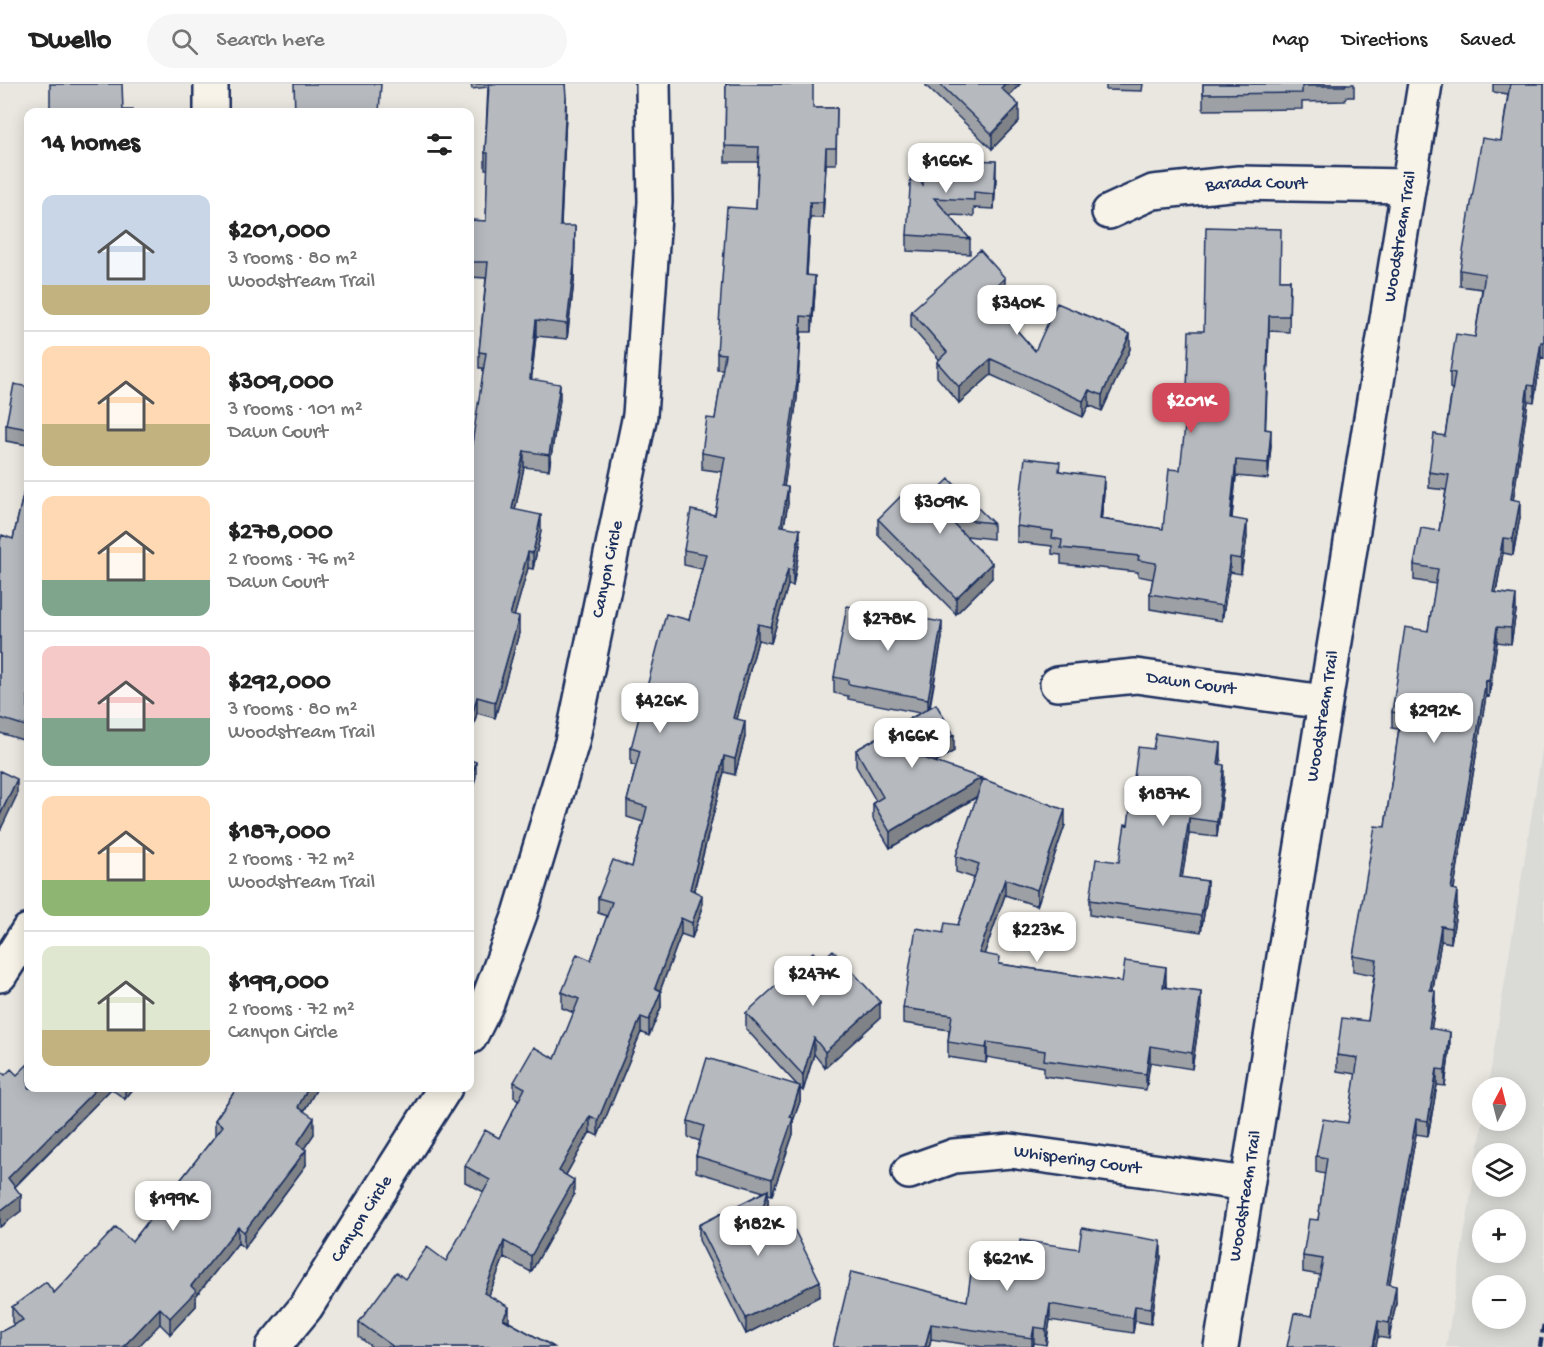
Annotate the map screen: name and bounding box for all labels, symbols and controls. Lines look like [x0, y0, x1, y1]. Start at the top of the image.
search box [147, 14, 567, 68]
text: Dwello [30, 25, 111, 58]
icon: search [168, 25, 201, 58]
text: Search here [216, 28, 325, 54]
text: Map [1272, 29, 1309, 54]
text: Directions [1342, 29, 1427, 54]
text: Saved [1460, 29, 1514, 54]
icon: filters [423, 128, 456, 161]
text: 14 homes [42, 129, 140, 160]
pin: $166K [904, 143, 988, 194]
text: $166K [922, 151, 970, 174]
street label: Woodstream Trail [1379, 169, 1421, 303]
street label: Barada Court [1203, 172, 1309, 197]
text: $201,000 [228, 217, 330, 248]
icon: home [90, 219, 162, 291]
text: 3 rooms · 80 m² [228, 248, 357, 271]
text: Woodstream Trail [228, 271, 375, 294]
pin: $340K [975, 285, 1059, 336]
text: $340K [991, 293, 1043, 316]
text: $309,000 [228, 368, 333, 399]
icon: home [90, 370, 162, 442]
pin: $201K [1149, 383, 1233, 434]
text: $201K [1166, 391, 1216, 414]
text: 3 rooms · 101 m² [228, 399, 363, 422]
text: Dawn Court [228, 422, 328, 445]
pin: $309K [898, 484, 982, 535]
text: $309K [914, 492, 966, 515]
text: $278,000 [228, 518, 333, 549]
street label: Canyon Circle [588, 518, 628, 620]
icon: home [90, 520, 162, 592]
text: 2 rooms · 76 m² [228, 549, 355, 572]
text: Dawn Court [228, 572, 328, 595]
pin: $278K [846, 601, 930, 652]
text: $278K [862, 609, 914, 632]
street label: Woodstream Trail [1302, 649, 1344, 783]
street label: Dawn Court [1144, 667, 1239, 700]
text: $292,000 [228, 668, 331, 699]
icon: home [90, 670, 162, 742]
pin: $426K [618, 683, 702, 734]
text: $426K [635, 691, 685, 714]
pin: $292K [1392, 693, 1476, 744]
text: 3 rooms · 80 m² [228, 699, 357, 722]
text: $292K [1409, 701, 1459, 724]
pin: $166K [870, 718, 954, 769]
text: Woodstream Trail [228, 722, 375, 745]
text: $166K [888, 726, 936, 749]
pin: $187K [1121, 776, 1205, 827]
text: $187K [1138, 784, 1188, 807]
text: $187,000 [228, 818, 330, 849]
icon: home [90, 820, 162, 892]
text: 2 rooms · 72 m² [228, 849, 355, 872]
text: Woodstream Trail [228, 872, 375, 895]
pin: $223K [995, 912, 1079, 963]
text: $223K [1012, 920, 1062, 943]
pin: $247K [771, 956, 855, 1007]
text: $247K [788, 964, 838, 987]
text: $199,000 [228, 968, 329, 999]
icon: home [90, 970, 162, 1042]
text: 2 rooms · 72 m² [228, 999, 355, 1022]
text: Canyon Circle [228, 1022, 338, 1045]
north arrow [1472, 1077, 1526, 1131]
map controls [1472, 1077, 1526, 1329]
street label: Woodstream Trail [1224, 1129, 1266, 1263]
street label: Whispering Court [1012, 1141, 1144, 1180]
button: layers [1472, 1143, 1526, 1197]
street label: Canyon Circle [326, 1171, 398, 1266]
pin: $199K [131, 1181, 215, 1232]
text: $199K [149, 1189, 197, 1212]
pin: $182K [716, 1206, 800, 1257]
button: + [1472, 1209, 1526, 1263]
text: $182K [734, 1214, 782, 1237]
pin: $621K [965, 1241, 1049, 1292]
text: $621K [983, 1249, 1031, 1272]
button: − [1472, 1275, 1526, 1329]

